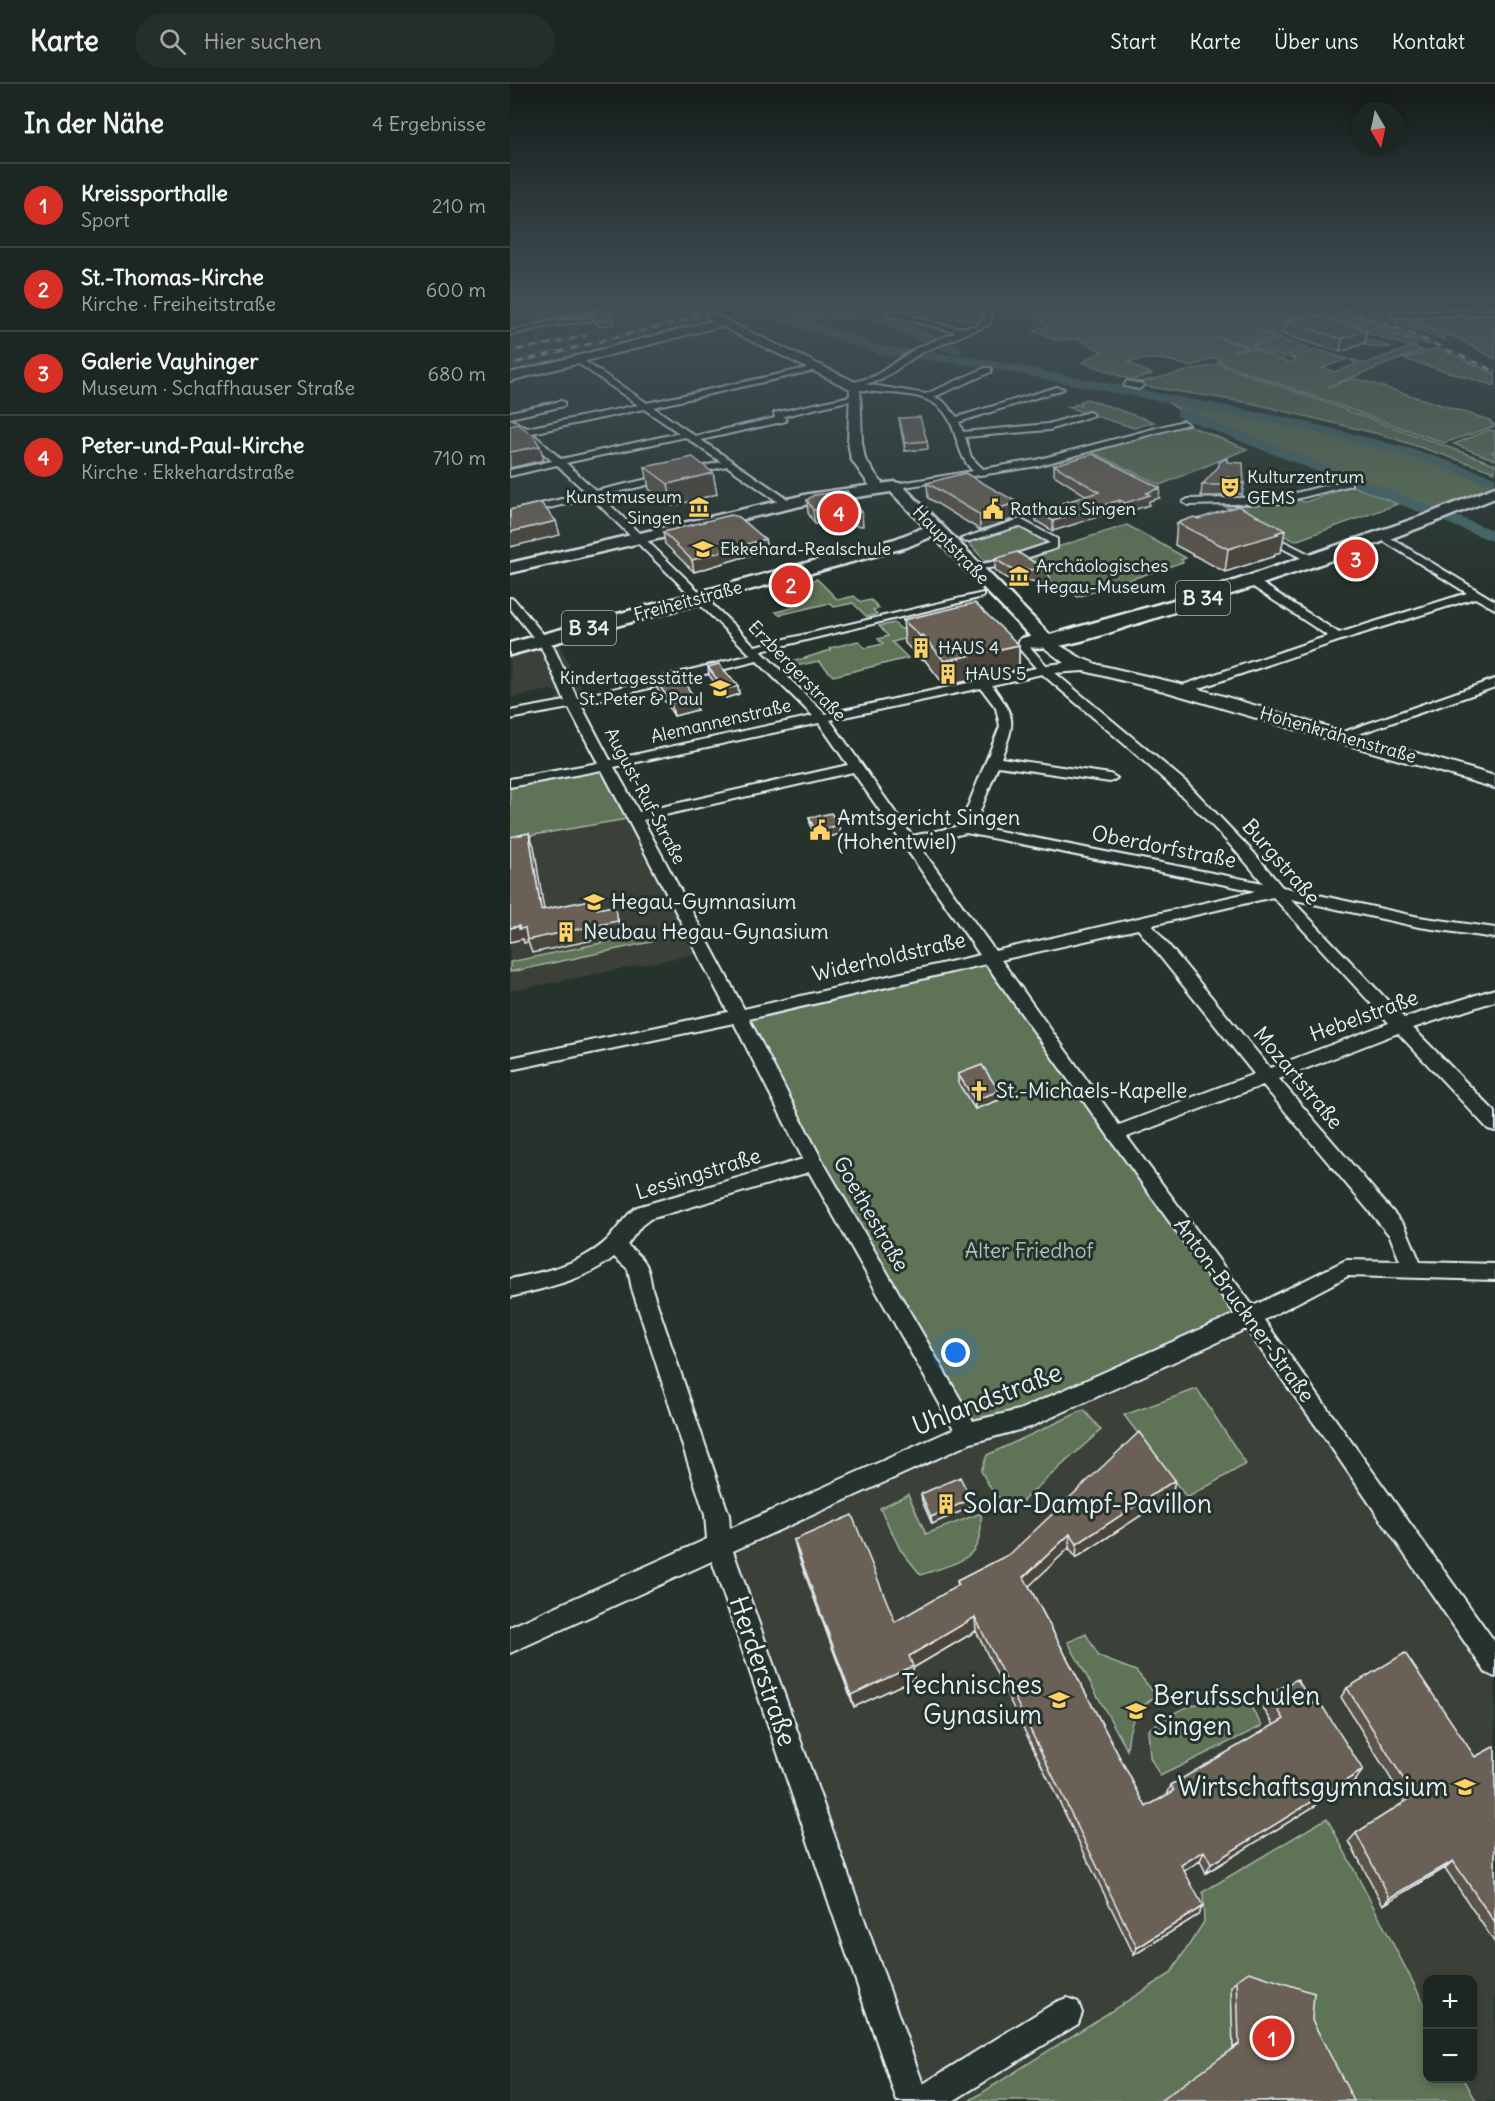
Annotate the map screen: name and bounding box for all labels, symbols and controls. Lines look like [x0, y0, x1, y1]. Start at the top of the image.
search box [135, 14, 555, 68]
text: Karte [30, 23, 99, 59]
icon: search [156, 25, 189, 58]
text: Hier suchen [204, 27, 322, 55]
text: Start [1110, 28, 1156, 55]
text: Karte [1189, 28, 1241, 55]
text: Über uns [1274, 28, 1359, 55]
text: Kontakt [1392, 28, 1465, 55]
north arrow [1351, 102, 1405, 156]
text: In der Nähe [24, 107, 164, 140]
text: 4 Ergebnisse [372, 111, 486, 136]
text: Kreissporthalle [81, 179, 228, 207]
text: 1 [40, 193, 47, 218]
text: 210 m [432, 193, 486, 218]
text: Sport [81, 207, 130, 232]
text: St.-Thomas-Kirche [81, 263, 264, 291]
text: 2 [38, 277, 49, 302]
text: 600 m [426, 277, 486, 302]
text: Kirche · Freiheitstraße [81, 291, 276, 316]
text: Galerie Vayhinger [81, 347, 259, 375]
text: 3 [38, 361, 49, 386]
text: 680 m [427, 361, 486, 386]
text: Museum · Schaffhauser Straße [81, 375, 355, 400]
text: Peter-und-Paul-Kirche [81, 431, 304, 459]
text: 4 [38, 445, 49, 470]
text: 710 m [433, 445, 486, 470]
text: Kirche · Ekkehardstraße [81, 459, 295, 484]
place label: Kulturzentrum GEMS [1247, 465, 1365, 509]
theatre icon: Kulturzentrum GEMS [1218, 475, 1242, 499]
place label: Kunstmuseum Singen [565, 485, 682, 529]
pin: 4 [820, 490, 858, 536]
museum icon: Kunstmuseum Singen [687, 495, 711, 519]
public building icon: Rathaus Singen [981, 497, 1005, 521]
place label: Rathaus Singen [1010, 497, 1136, 520]
street label: Hauptstraße [908, 500, 995, 589]
pin: 3 [1336, 536, 1376, 582]
school or university icon: Ekkehard-Realschule [691, 537, 715, 561]
place label: Ekkehard-Realschule [720, 537, 891, 560]
place label: Archäologisches Hegau-Museum [1036, 554, 1168, 598]
pin: 2 [772, 562, 810, 608]
museum icon: Archäologisches Hegau-Museum [1007, 564, 1031, 588]
street label: Freiheitstraße [631, 575, 745, 626]
road number: B 34 [1176, 581, 1230, 615]
road number: B 34 [562, 611, 616, 645]
street label: Erzbergerstraße [743, 615, 851, 726]
building icon: HAUS 4 [909, 636, 933, 660]
place label: HAUS 4 [938, 636, 999, 659]
building icon: HAUS 5 [936, 662, 960, 686]
place label: HAUS 5 [965, 662, 1026, 685]
place label: Kindertagesstätte St. Peter & Paul [560, 666, 703, 710]
school or university icon: Kindertagesstätte St. Peter & Paul [708, 676, 732, 700]
street label: Alemannenstraße [648, 693, 793, 748]
street label: Hohenkrähenstraße [1257, 701, 1419, 768]
street label: August-Ruf-Straße [600, 724, 691, 868]
place label: Amtsgericht Singen (Hohentwiel) [837, 804, 1020, 855]
street label: Burgstraße [1236, 813, 1326, 910]
public building icon: Amtsgericht Singen (Hohentwiel) [808, 818, 832, 842]
street label: Oberdorfstraße [1089, 819, 1239, 874]
place label: Hegau-Gymnasium [611, 888, 796, 915]
school or university icon: Hegau-Gymnasium [582, 890, 606, 914]
place label: Neubau Hegau-Gynasium [583, 918, 829, 945]
building icon: Neubau Hegau-Gynasium [554, 920, 578, 944]
street label: Widerholdstraße [810, 926, 968, 987]
street label: Hebelstraße [1306, 983, 1422, 1048]
street label: Mozartstraße [1248, 1021, 1349, 1135]
place label: St.-Michaels-Kapelle [996, 1077, 1187, 1104]
church icon: St.-Michaels-Kapelle [967, 1079, 991, 1103]
street label: Lessingstraße [632, 1142, 764, 1205]
street label: Goethestraße [828, 1151, 915, 1276]
street label: Anton-Bruckner-Straße [1168, 1212, 1321, 1407]
park label: Alter Friedhof [965, 1237, 1094, 1264]
your location [941, 1338, 970, 1367]
street label: Uhlandstraße [907, 1355, 1066, 1442]
place label: Solar-Dampf-Pavillon [963, 1487, 1212, 1520]
building icon: Solar-Dampf-Pavillon [934, 1492, 958, 1516]
street label: Herderstraße [722, 1591, 805, 1750]
place label: Technisches Gynasium [901, 1668, 1042, 1731]
place label: Berufsschulen Singen [1153, 1679, 1320, 1742]
school or university icon: Technisches Gynasium [1047, 1688, 1071, 1712]
school or university icon: Berufsschulen Singen [1124, 1699, 1148, 1723]
place label: Wirtschaftsgymnasium [1178, 1770, 1448, 1803]
school or university icon: Wirtschaftsgymnasium [1453, 1775, 1477, 1799]
map controls [1423, 1975, 1477, 2083]
button: + [1423, 1975, 1477, 2029]
pin: 1 [1252, 2016, 1292, 2060]
button: − [1423, 2029, 1477, 2083]

